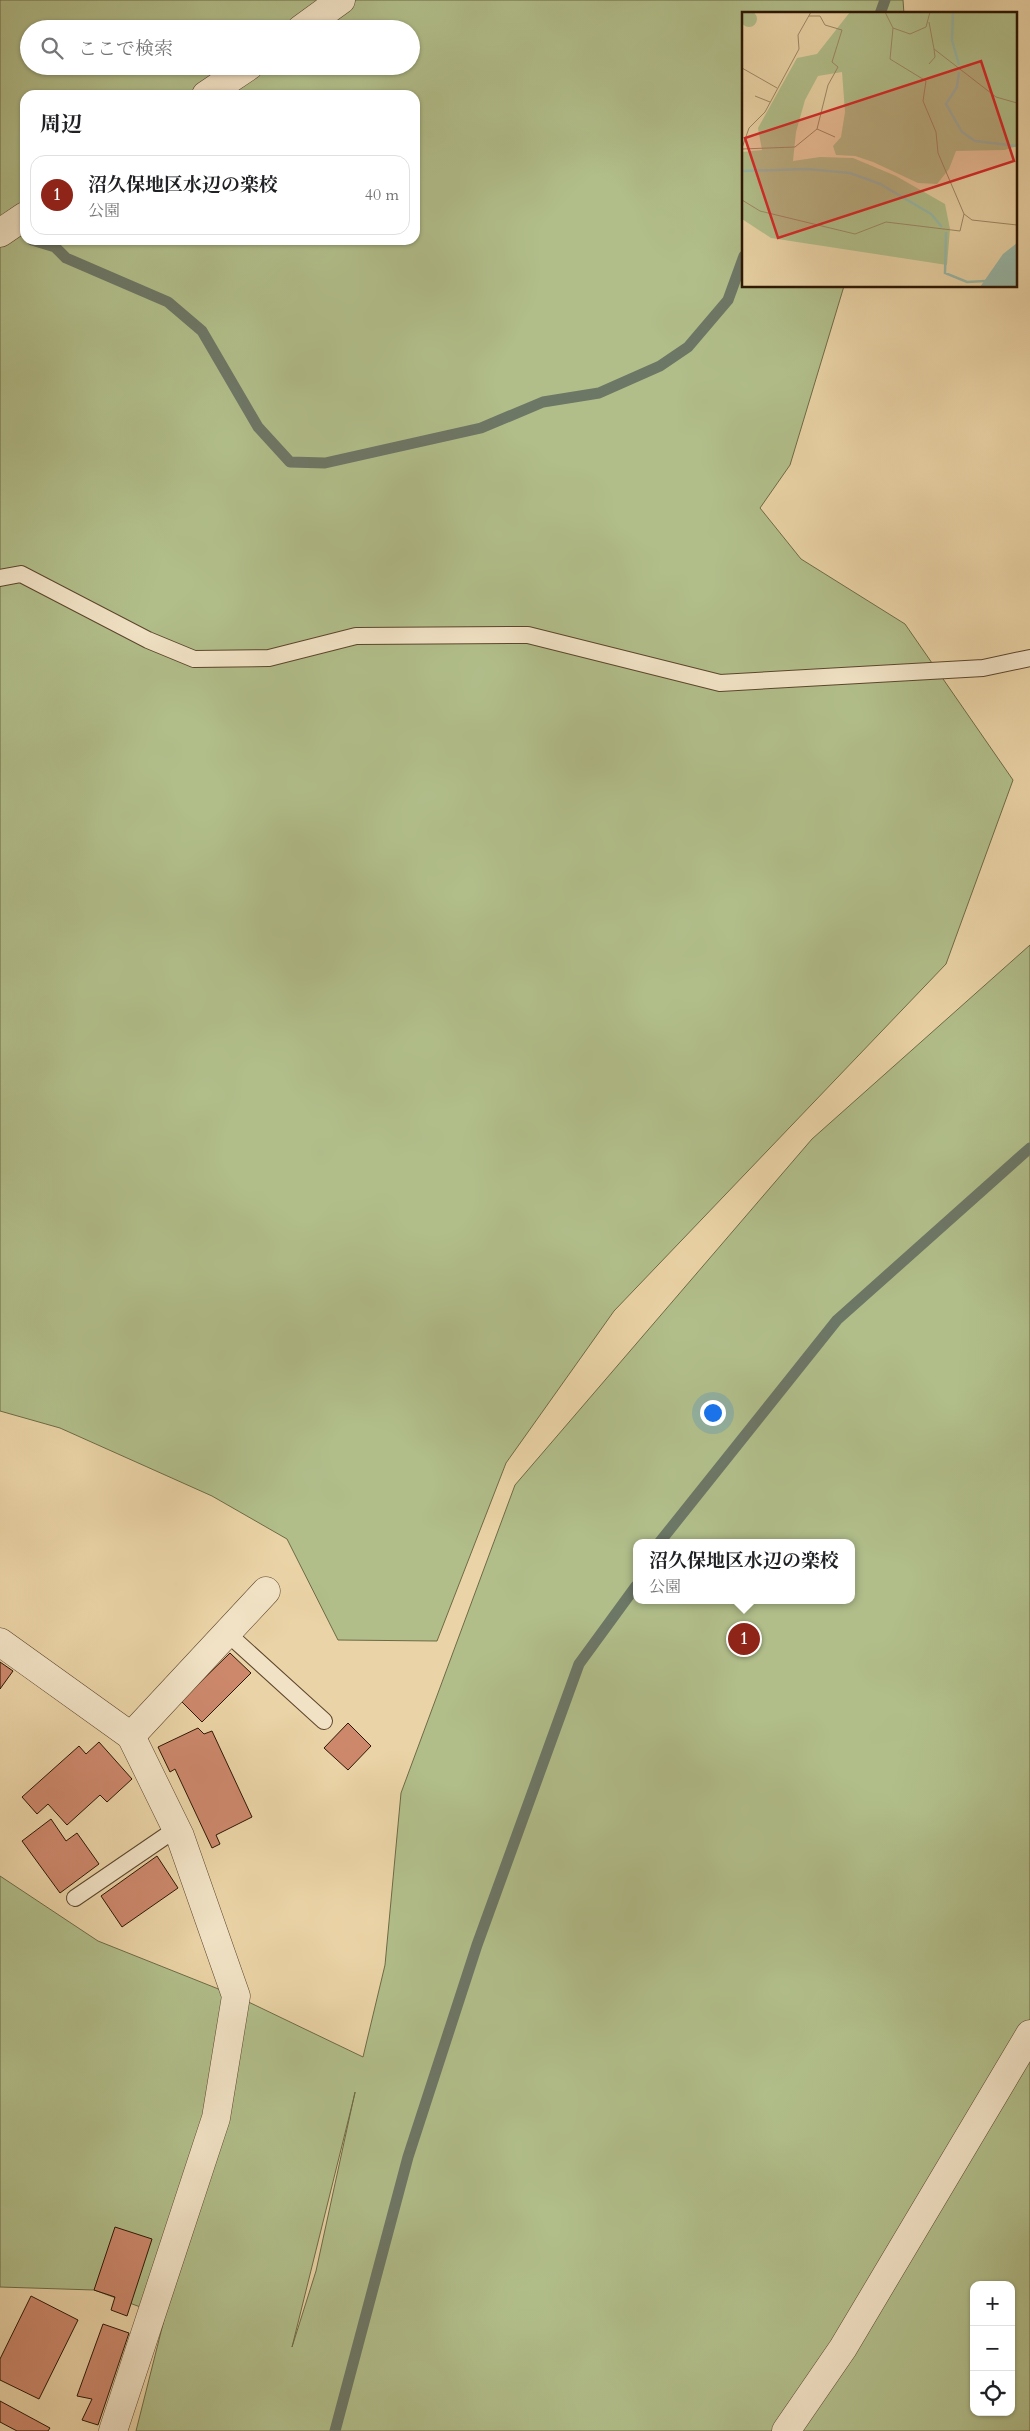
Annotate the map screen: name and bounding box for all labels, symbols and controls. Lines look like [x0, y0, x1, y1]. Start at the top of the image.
inset map [742, 12, 1018, 288]
search box [20, 20, 420, 75]
icon: search [38, 34, 66, 62]
text: ここで検索 [78, 36, 173, 62]
text: 周辺 [40, 110, 82, 139]
text: 沼久保地区水辺の楽校 [88, 172, 278, 198]
text: 1 [53, 184, 61, 206]
text: 40 m [365, 184, 399, 206]
text: 公園 [88, 200, 120, 222]
your location [700, 1400, 726, 1426]
popup [633, 1539, 855, 1604]
text: 沼久保地区水辺の楽校 [649, 1548, 839, 1574]
text: 公園 [649, 1576, 681, 1598]
pin: 1 [728, 1620, 760, 1658]
map controls [970, 2281, 1015, 2416]
button: + [970, 2281, 1015, 2326]
button: − [970, 2326, 1015, 2371]
button: locate [970, 2371, 1015, 2416]

